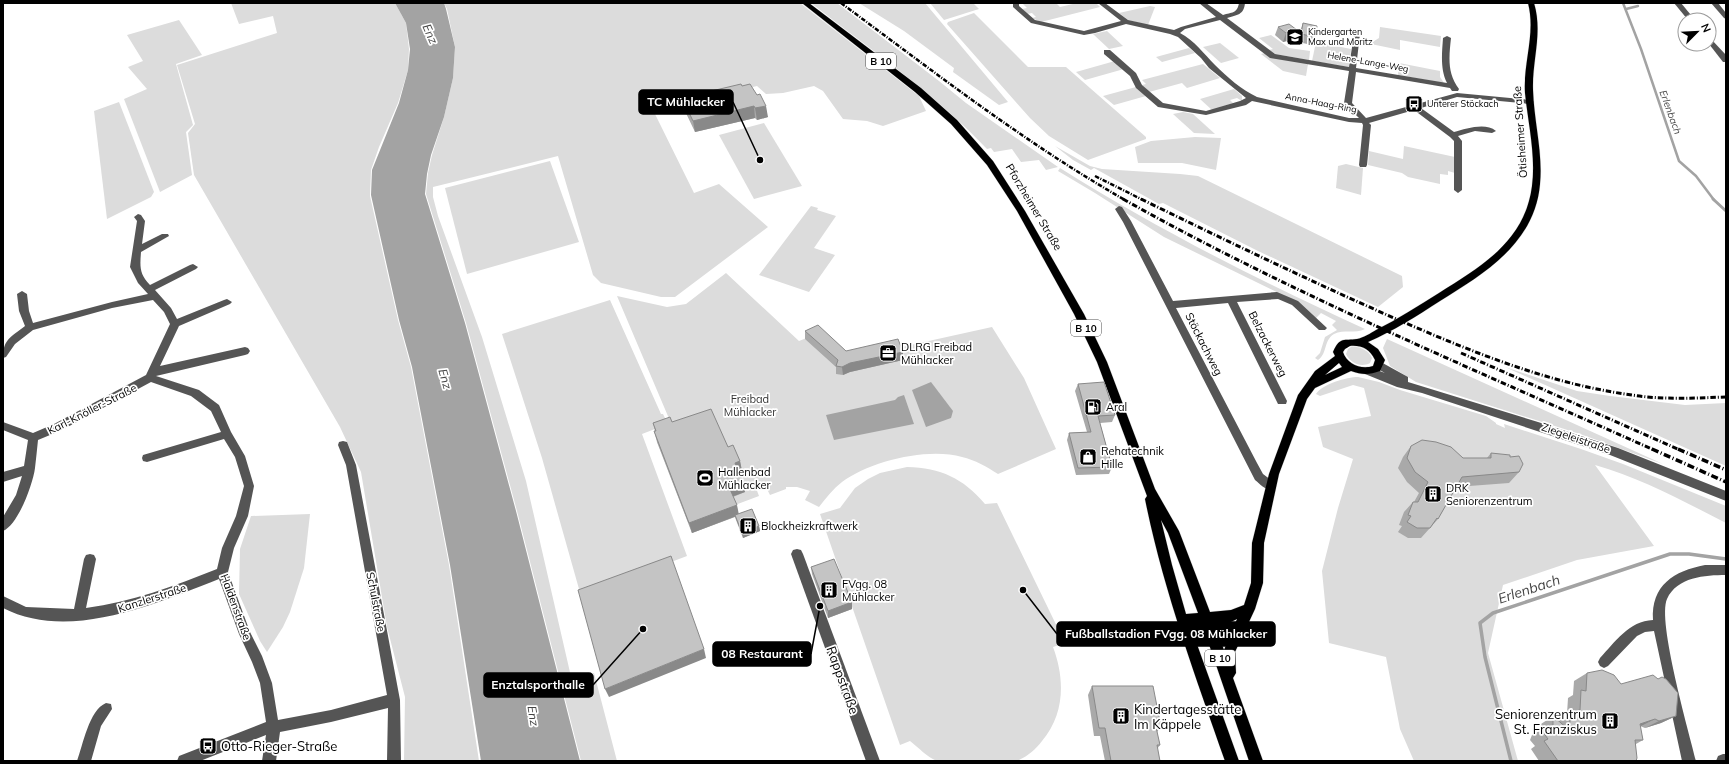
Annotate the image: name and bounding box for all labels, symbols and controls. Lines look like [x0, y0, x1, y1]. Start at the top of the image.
north arrow [1677, 12, 1717, 52]
water label: Enz [419, 21, 442, 47]
text: N [1698, 21, 1714, 35]
place label: Kindergarten Max und Moritz [1308, 26, 1373, 47]
school or university icon: Kindergarten Max und Moritz [1285, 27, 1305, 47]
street label: Helene-Lange-Weg [1327, 49, 1410, 74]
road number: B 10 [866, 53, 896, 69]
street label: Ötisheimer Straße [1510, 86, 1530, 178]
water label: Erlenbach [1657, 88, 1685, 136]
callout: TC Mühlacker [639, 90, 733, 114]
street label: Anna-Haag-Ring [1284, 90, 1358, 115]
text: TC Mühlacker [647, 94, 725, 109]
bus stop icon: Unterer Stöckach [1404, 94, 1424, 114]
place label: Unterer Stöckach [1427, 98, 1499, 109]
street label: Pforzheimer Straße [1003, 161, 1065, 253]
street label: Belzackerweg [1245, 309, 1291, 379]
street label: Stöckachweg [1182, 310, 1226, 378]
road number: B 10 [1071, 320, 1101, 336]
place label: DLRG Freibad Mühlacker [901, 340, 972, 367]
office icon: DLRG Freibad Mühlacker [878, 343, 898, 363]
water label: Enz [435, 367, 456, 391]
street label: Karl-Knöller-Straße [45, 380, 139, 438]
park label: Freibad Mühlacker [724, 392, 776, 419]
fuel station icon: Aral [1083, 397, 1103, 417]
place label: Aral [1106, 400, 1127, 414]
street label: Ziegeleistraße [1540, 420, 1612, 456]
place label: Rehatechnik Hille [1101, 444, 1164, 471]
shop icon: Rehatechnik Hille [1078, 447, 1098, 467]
place label: Hallenbad Mühlacker [718, 465, 771, 492]
sports icon: Hallenbad Mühlacker [695, 468, 715, 488]
place label: DRK Seniorenzentrum [1446, 481, 1532, 508]
building icon: DRK Seniorenzentrum [1423, 484, 1443, 504]
building icon: Blockheizkraftwerk [738, 516, 758, 536]
place label: Blockheizkraftwerk [761, 519, 858, 533]
water label: Erlenbach [1496, 570, 1562, 608]
street label: Schulstraße [363, 571, 389, 633]
street label: Haldenstraße [218, 572, 254, 642]
place label: FVgg. 08 Mühlacker [842, 577, 894, 604]
street label: Kanzlerstraße [116, 580, 188, 616]
building icon: FVgg. 08 Mühlacker [819, 580, 839, 600]
callout: Fußballstadion FVgg. 08 Mühlacker [1057, 622, 1275, 646]
text: Fußballstadion FVgg. 08 Mühlacker [1065, 626, 1267, 641]
callout: 08 Restaurant [713, 642, 811, 666]
street label: Rappstraße [823, 644, 863, 716]
text: 08 Restaurant [721, 646, 803, 661]
road number: B 10 [1205, 650, 1235, 666]
callout: Enztalsporthalle [484, 673, 593, 697]
text: Enztalsporthalle [491, 677, 585, 692]
place label: Kindertagesstätte Im Käppele [1134, 701, 1241, 732]
water label: Enz [524, 705, 543, 728]
building icon: Kindertagesstätte Im Käppele [1111, 706, 1131, 726]
place label: Seniorenzentrum St. Franziskus [1495, 706, 1597, 737]
building icon: Seniorenzentrum St. Franziskus [1600, 711, 1620, 731]
bus stop icon: Otto-Rieger-Straße [198, 736, 218, 756]
place label: Otto-Rieger-Straße [221, 738, 337, 754]

